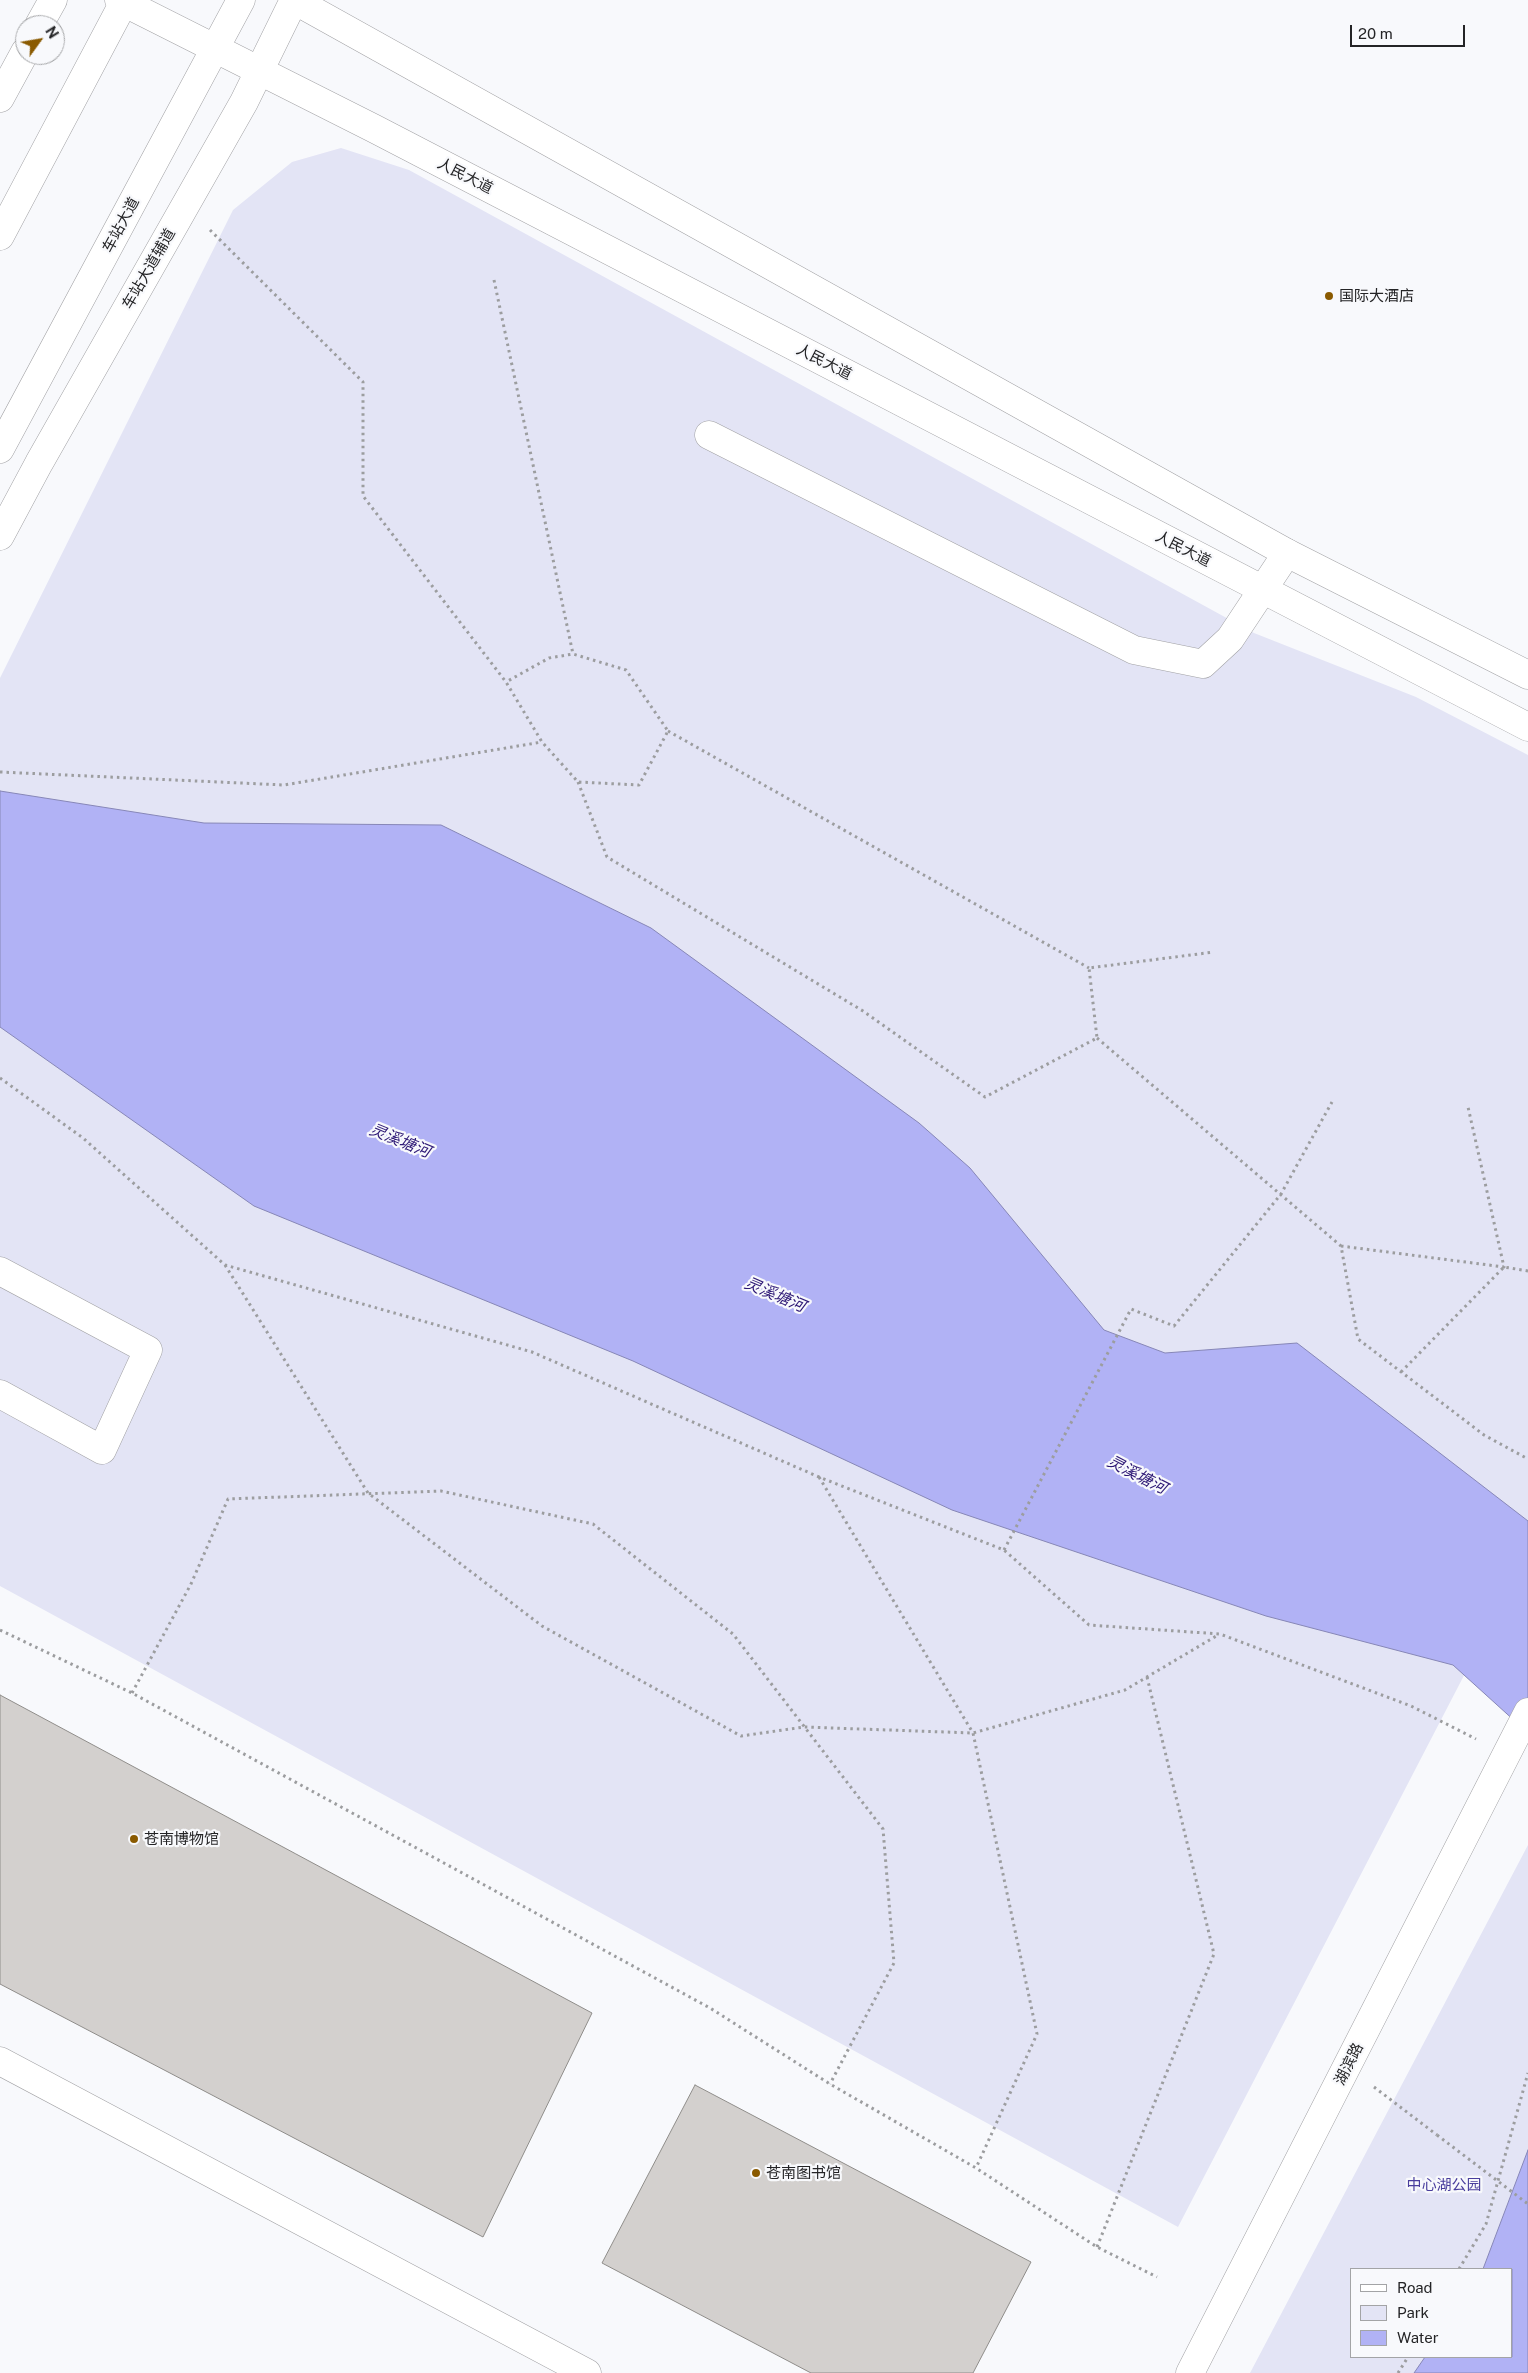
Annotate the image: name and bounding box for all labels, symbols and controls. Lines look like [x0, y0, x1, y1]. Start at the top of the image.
north arrow [15, 15, 65, 65]
scale bar [1353, 15, 1468, 47]
text: N [42, 24, 62, 41]
text: 20 m [1358, 25, 1393, 42]
street label: 人民大道 [434, 154, 496, 198]
street label: 车站大道 [99, 194, 143, 256]
street label: 车站大道辅道 [119, 226, 179, 312]
place label: 国际大酒店 [1339, 287, 1414, 305]
marker: 国际大酒店 [1323, 290, 1335, 302]
street label: 人民大道 [793, 340, 855, 384]
street label: 人民大道 [1152, 527, 1214, 571]
water label: 灵溪塘河 [367, 1120, 433, 1162]
water label: 灵溪塘河 [742, 1274, 808, 1316]
water label: 灵溪塘河 [1104, 1452, 1170, 1498]
place label: 苍南博物馆 [144, 1830, 219, 1848]
marker: 苍南博物馆 [128, 1833, 140, 1845]
street label: 湖滨路 [1331, 2040, 1367, 2088]
place label: 苍南图书馆 [766, 2164, 841, 2182]
marker: 苍南图书馆 [750, 2167, 762, 2179]
park label: 中心湖公园 [1407, 2176, 1481, 2194]
legend [1350, 2268, 1513, 2358]
text: Road [1397, 2279, 1433, 2296]
text: Park [1397, 2304, 1429, 2321]
text: Water [1397, 2329, 1439, 2346]

